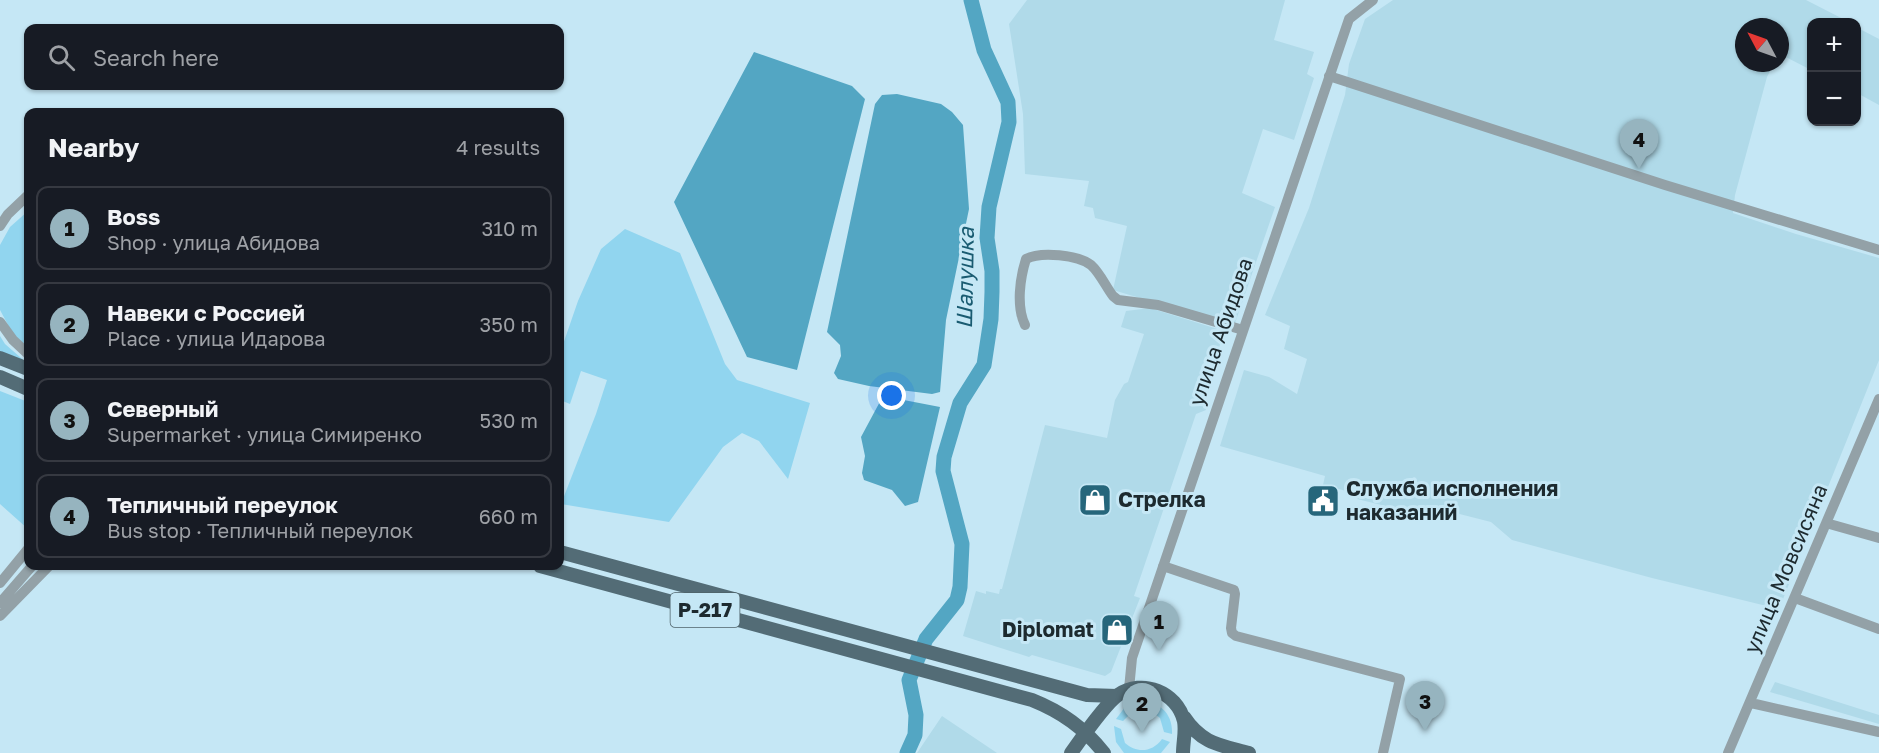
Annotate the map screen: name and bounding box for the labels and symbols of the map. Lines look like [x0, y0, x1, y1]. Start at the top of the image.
north arrow [1735, 18, 1789, 72]
pin: 4 [1620, 120, 1658, 169]
water label: Шалушка [950, 225, 979, 329]
street label: улица Абидова [1183, 254, 1258, 409]
your location [877, 381, 906, 410]
place label: Служба исполнения наказаний [1346, 475, 1558, 525]
street label: улица Мовсисяна [1738, 480, 1833, 657]
shop icon: Стрелка [1077, 482, 1113, 518]
public building icon: Служба исполнения наказаний [1305, 483, 1341, 519]
place label: Стрелка [1118, 486, 1206, 512]
road number: Р-217 [670, 593, 740, 627]
pin: 1 [1140, 602, 1178, 651]
shop icon: Diplomat [1099, 612, 1135, 648]
place label: Diplomat [1002, 616, 1094, 642]
pin: 3 [1406, 682, 1444, 731]
pin: 2 [1122, 684, 1162, 733]

